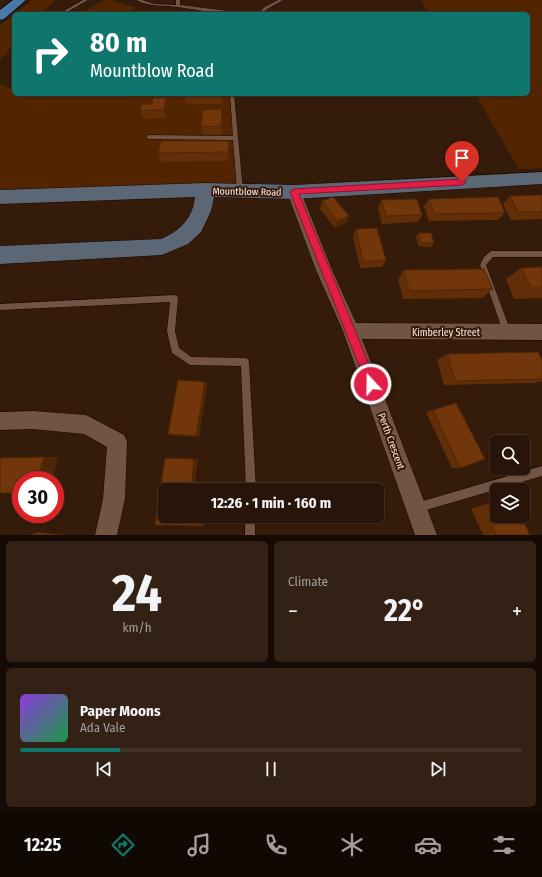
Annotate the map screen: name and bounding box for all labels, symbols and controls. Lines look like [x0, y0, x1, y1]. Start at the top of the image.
text: 80 m [90, 26, 147, 59]
icon: right [24, 28, 76, 80]
text: Mountblow Road [90, 60, 214, 82]
pin [445, 141, 479, 182]
icon: arrive [451, 147, 473, 169]
street label: Mountblow Road [212, 185, 282, 199]
street label: Kimberley Street [412, 327, 481, 339]
position arrow [350, 363, 392, 405]
street label: Perth Crescent [375, 411, 407, 472]
map controls [490, 435, 530, 523]
button: search [490, 435, 530, 475]
speed limit sign: 30 [12, 471, 64, 523]
button: layers [490, 483, 530, 523]
text: 12:26 · 1 min · 160 m [211, 494, 331, 512]
text: 24 [112, 562, 162, 625]
text: Climate [288, 574, 328, 589]
text: 22° [384, 593, 426, 629]
text: − [288, 598, 298, 625]
text: + [512, 598, 522, 625]
text: km/h [123, 620, 152, 635]
text: Paper Moons [80, 702, 161, 720]
text: Ada Vale [80, 720, 125, 735]
icon: previous [93, 758, 115, 780]
icon: pause [260, 758, 282, 780]
icon: next [427, 758, 449, 780]
icon: directions [109, 831, 137, 859]
icon: music [185, 831, 213, 859]
icon: phone [262, 831, 290, 859]
icon: climate [338, 831, 366, 859]
icon: car [414, 831, 442, 859]
icon: filters [490, 831, 518, 859]
text: 12:25 [24, 834, 61, 856]

